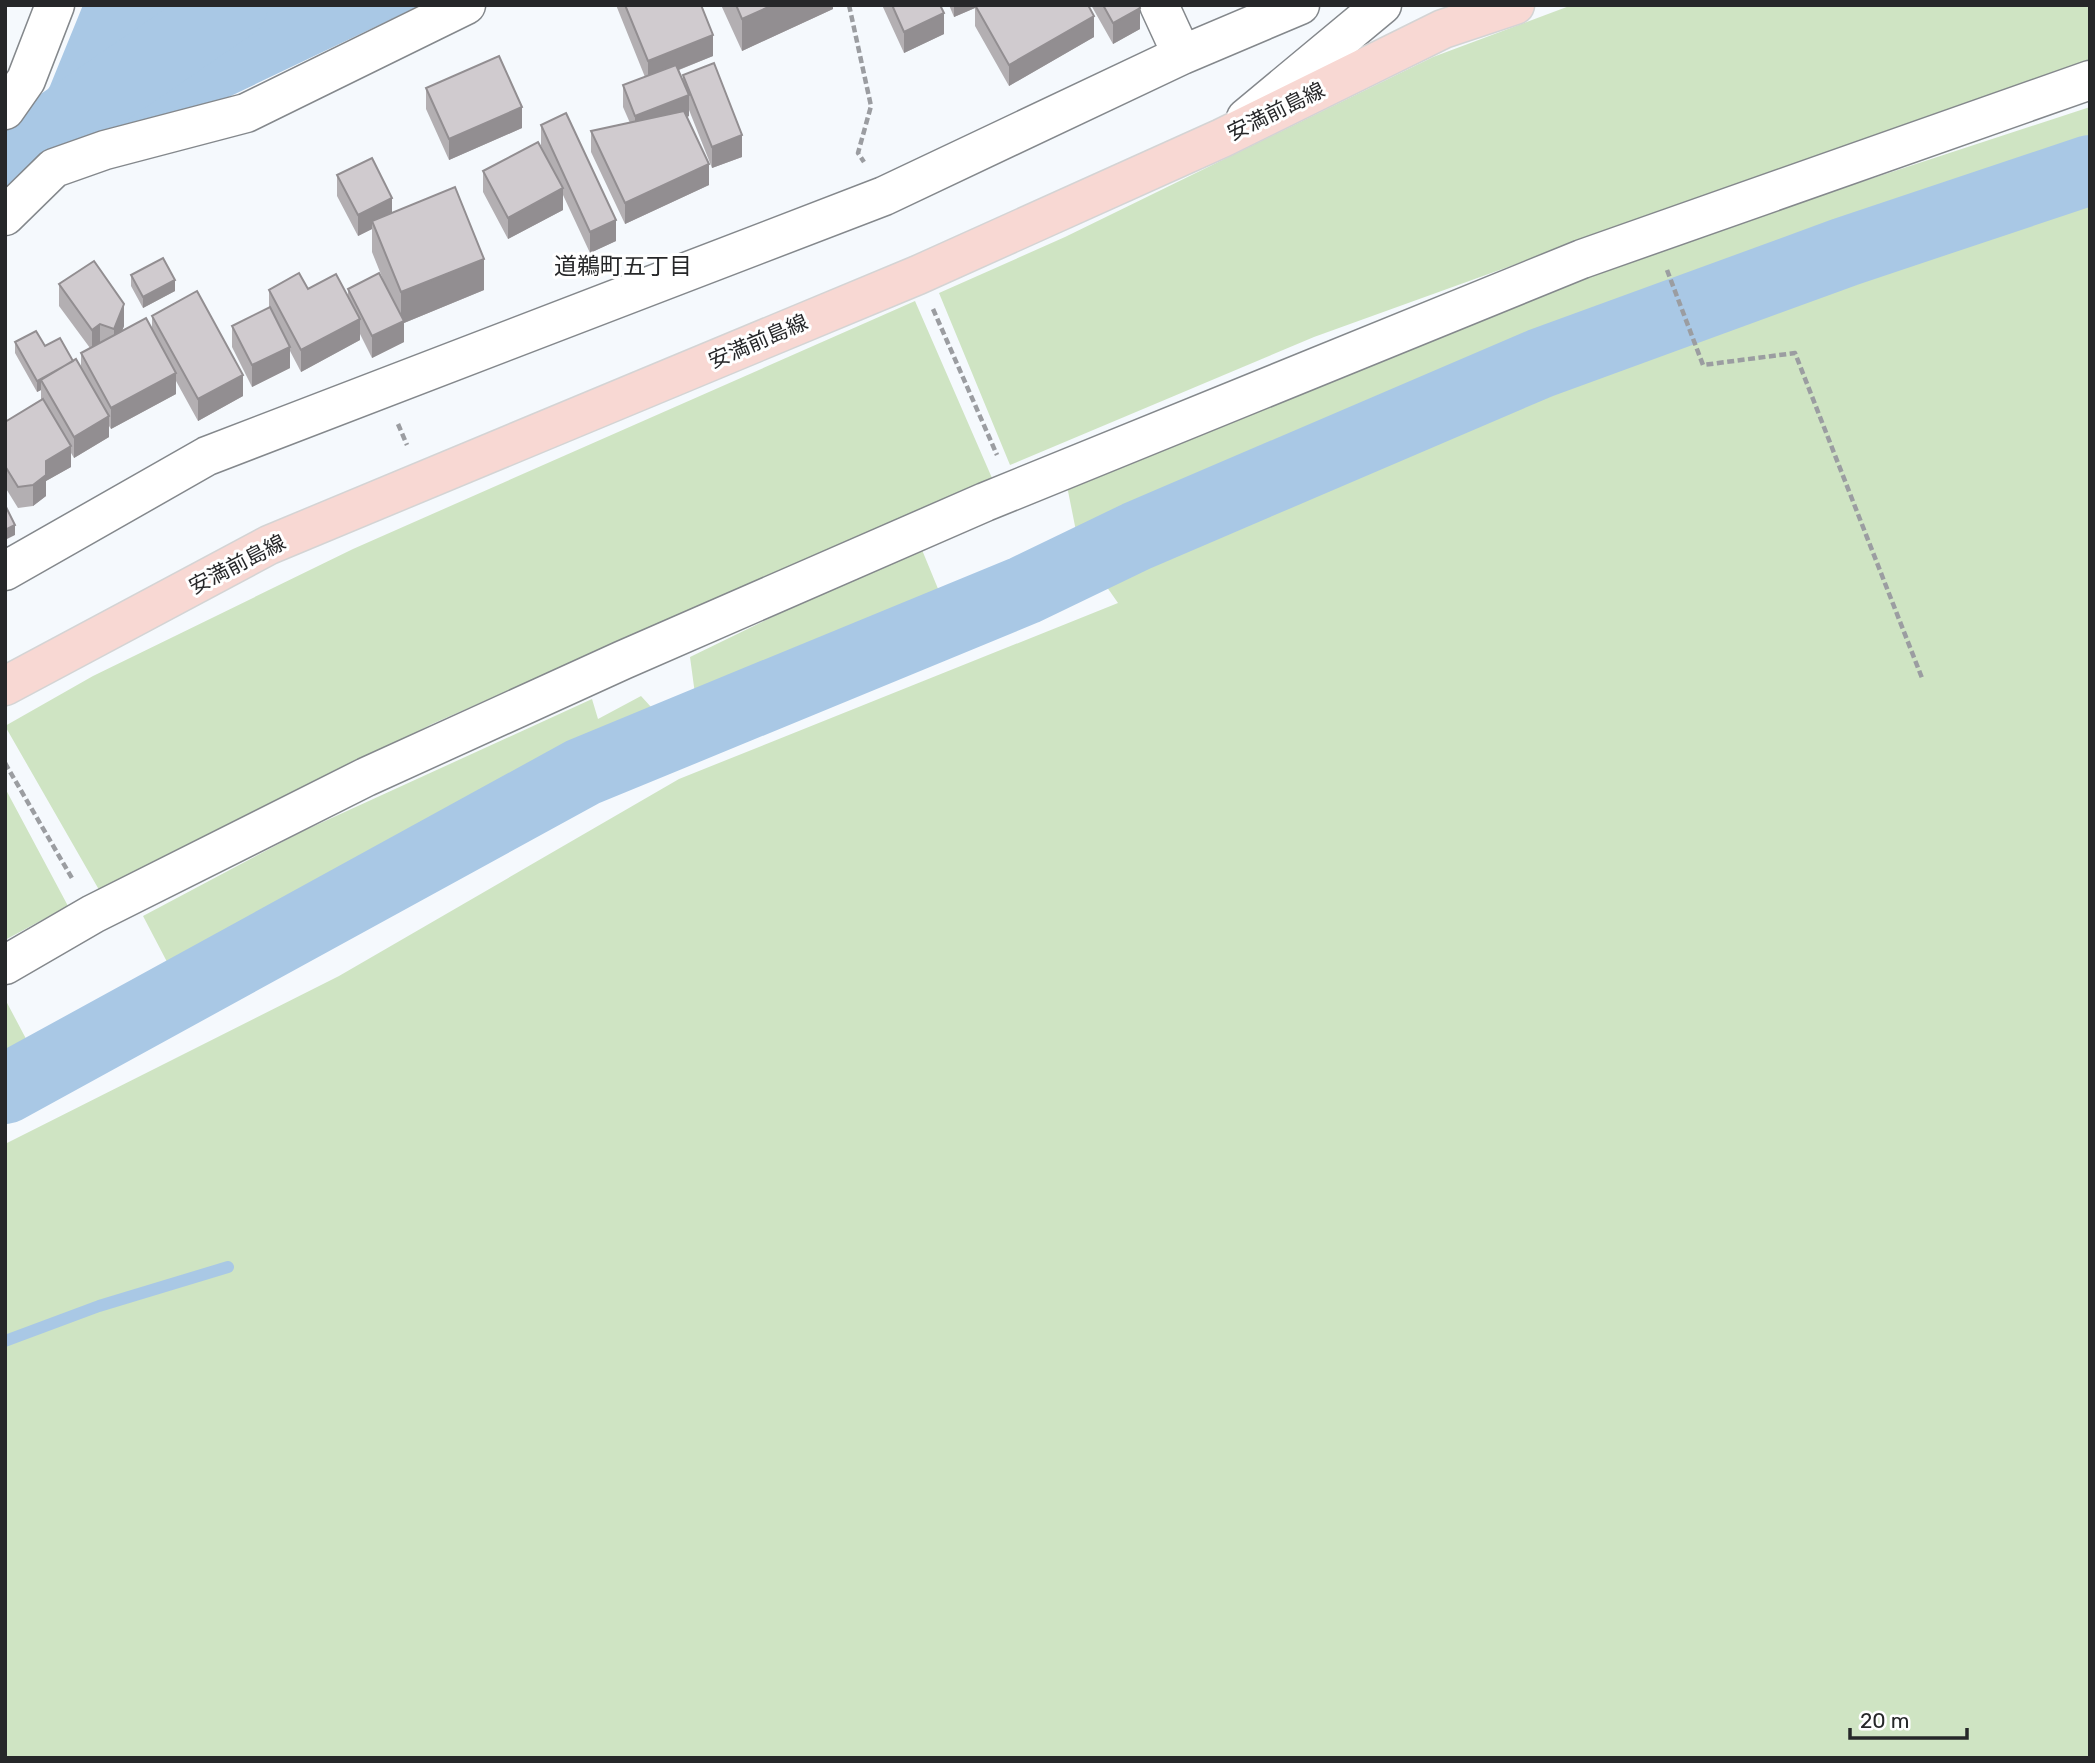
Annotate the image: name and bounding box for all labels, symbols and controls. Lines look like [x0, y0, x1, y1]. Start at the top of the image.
street label: 安満前島線 [1223, 77, 1329, 145]
district label: 道鵜町五丁目 [554, 252, 692, 280]
street label: 安満前島線 [705, 309, 811, 373]
street label: 安満前島線 [185, 529, 289, 599]
scale bar [1850, 1696, 1967, 1740]
text: 20 m [1860, 1708, 1909, 1733]

